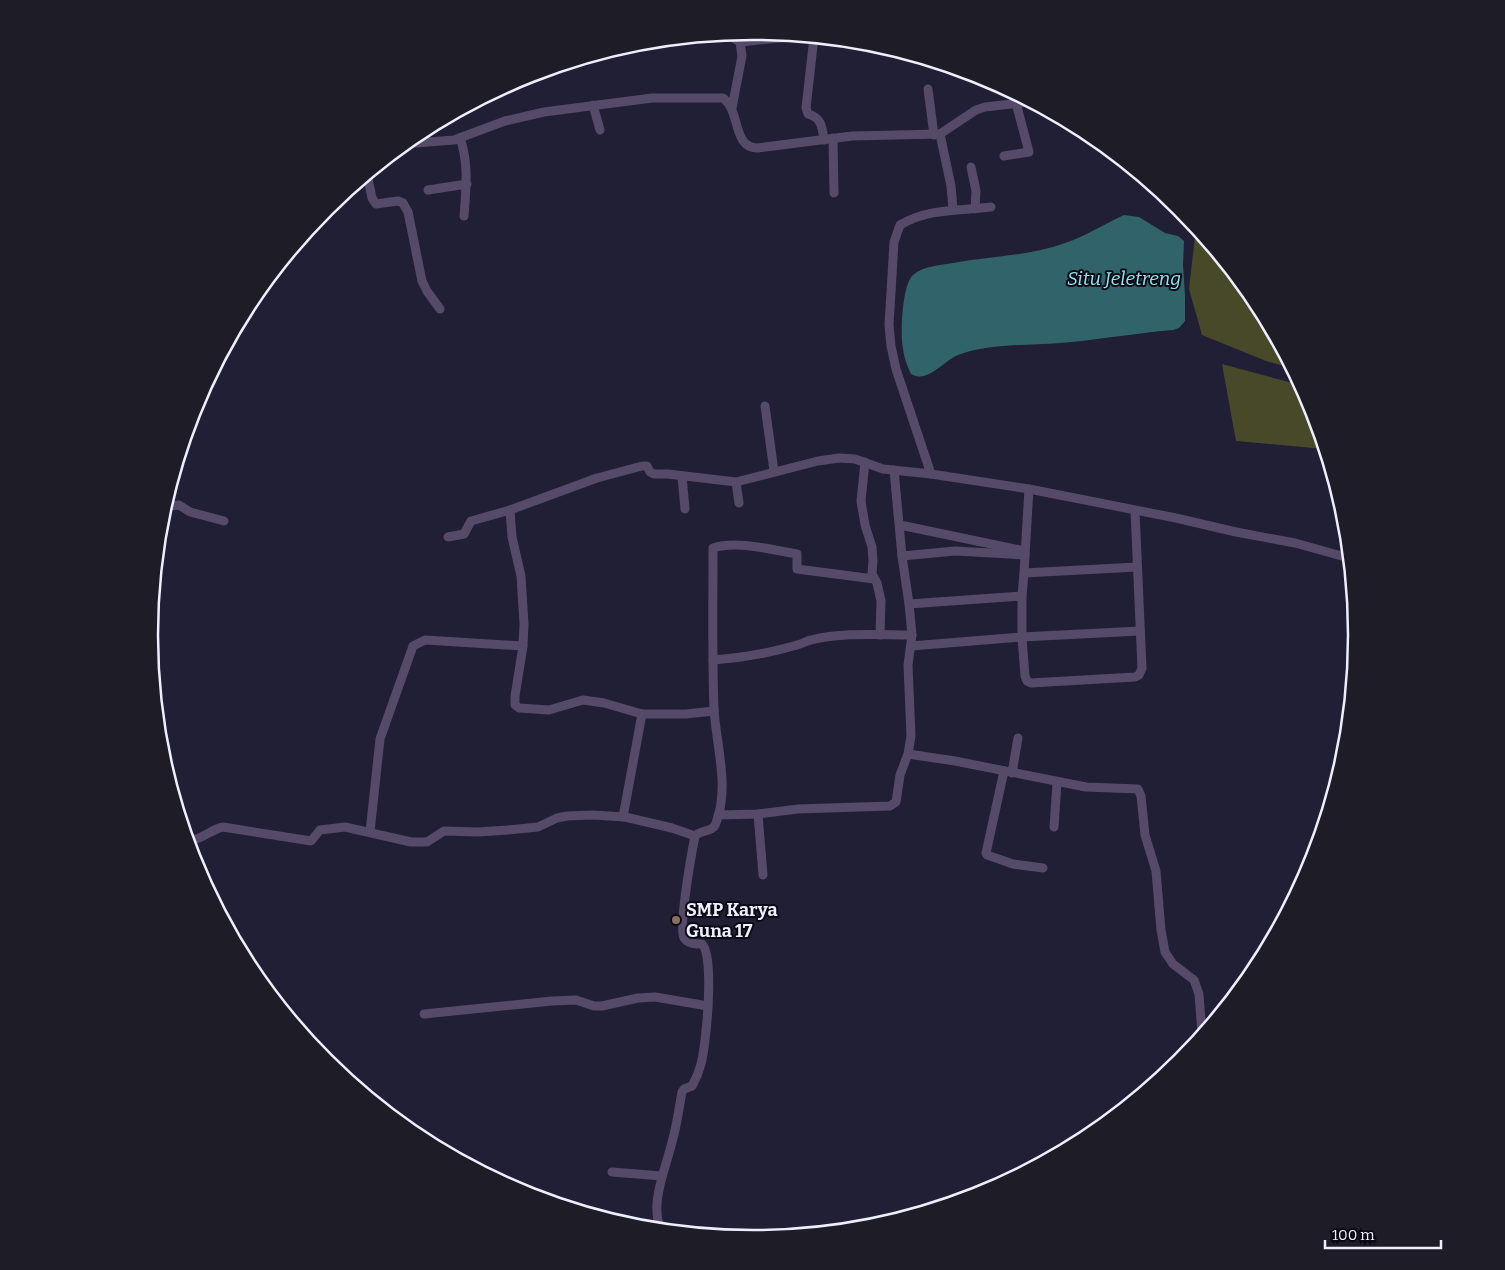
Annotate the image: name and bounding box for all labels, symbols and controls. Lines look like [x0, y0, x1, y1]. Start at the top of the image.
water label: Situ Jeletreng [1067, 267, 1181, 290]
place label: SMP Karya Guna 17 [686, 899, 778, 942]
marker: SMP Karya Guna 17 [670, 914, 682, 926]
scale bar [1325, 1218, 1441, 1250]
text: 100 m [1332, 1226, 1375, 1244]

